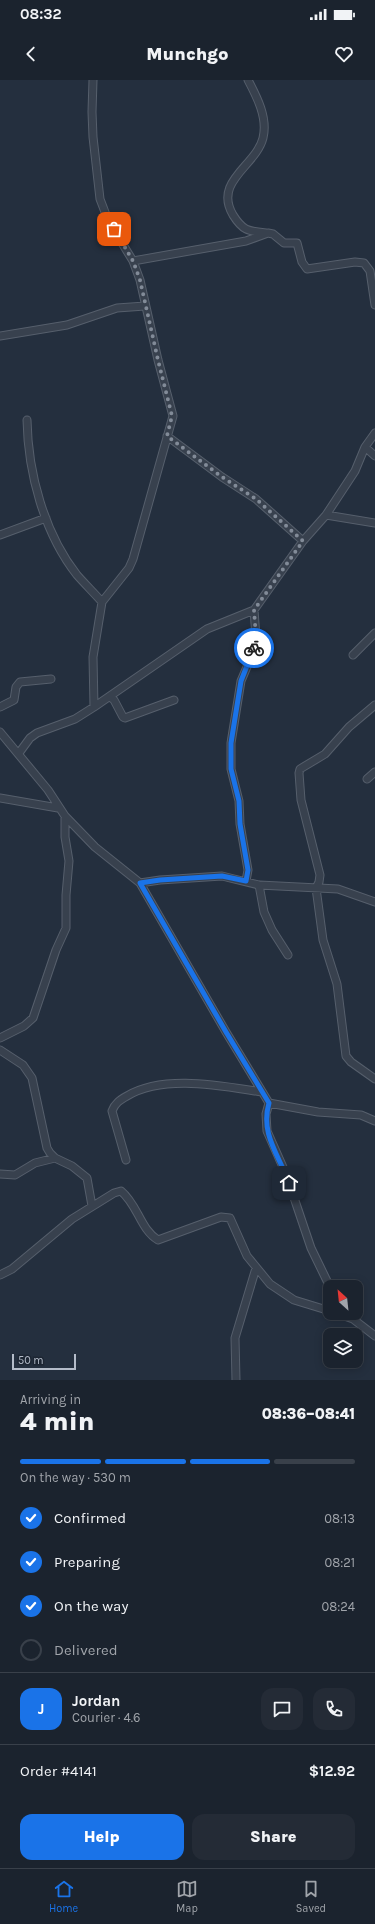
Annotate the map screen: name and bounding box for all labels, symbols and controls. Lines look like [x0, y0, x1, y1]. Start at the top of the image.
text: 08:32 [20, 5, 62, 23]
icon: back [20, 43, 42, 65]
text: Munchgo [146, 43, 229, 65]
icon: heart [333, 43, 355, 65]
pin [97, 212, 131, 246]
icon: bag [103, 218, 125, 240]
courier [234, 628, 274, 668]
icon: bike [243, 637, 265, 659]
pin [272, 1166, 306, 1200]
icon: home [278, 1172, 300, 1194]
north arrow [323, 1280, 363, 1320]
map controls [323, 1280, 363, 1368]
button: layers [323, 1328, 363, 1368]
scale bar [12, 1352, 76, 1371]
text: 50 m [18, 1354, 44, 1367]
text: Arriving in [20, 1392, 81, 1407]
text: 08:36–08:41 [262, 1405, 355, 1423]
text: 4 min [20, 1406, 95, 1437]
text: On the way · 530 m [20, 1470, 131, 1485]
icon: check [20, 1507, 42, 1529]
text: Confirmed [54, 1509, 126, 1527]
text: 08:13 [324, 1511, 355, 1526]
icon: check [20, 1551, 42, 1573]
text: Preparing [54, 1553, 120, 1571]
text: 08:21 [324, 1555, 355, 1570]
icon: check [20, 1595, 42, 1617]
text: On the way [54, 1597, 128, 1615]
text: 08:24 [322, 1599, 355, 1614]
text: Delivered [54, 1641, 118, 1659]
button: chat [261, 1688, 303, 1730]
button: phone [313, 1688, 355, 1730]
text: Jordan [72, 1692, 120, 1710]
text: J [38, 1700, 44, 1718]
text: Courier · 4.6 [72, 1710, 140, 1725]
text: Order #4141 [20, 1762, 97, 1780]
text: $12.92 [309, 1762, 355, 1780]
button: Help [20, 1814, 184, 1860]
button: Share [192, 1814, 355, 1860]
tab: Home [49, 1878, 78, 1915]
tab: Map [176, 1878, 198, 1915]
tab: Saved [296, 1878, 326, 1915]

